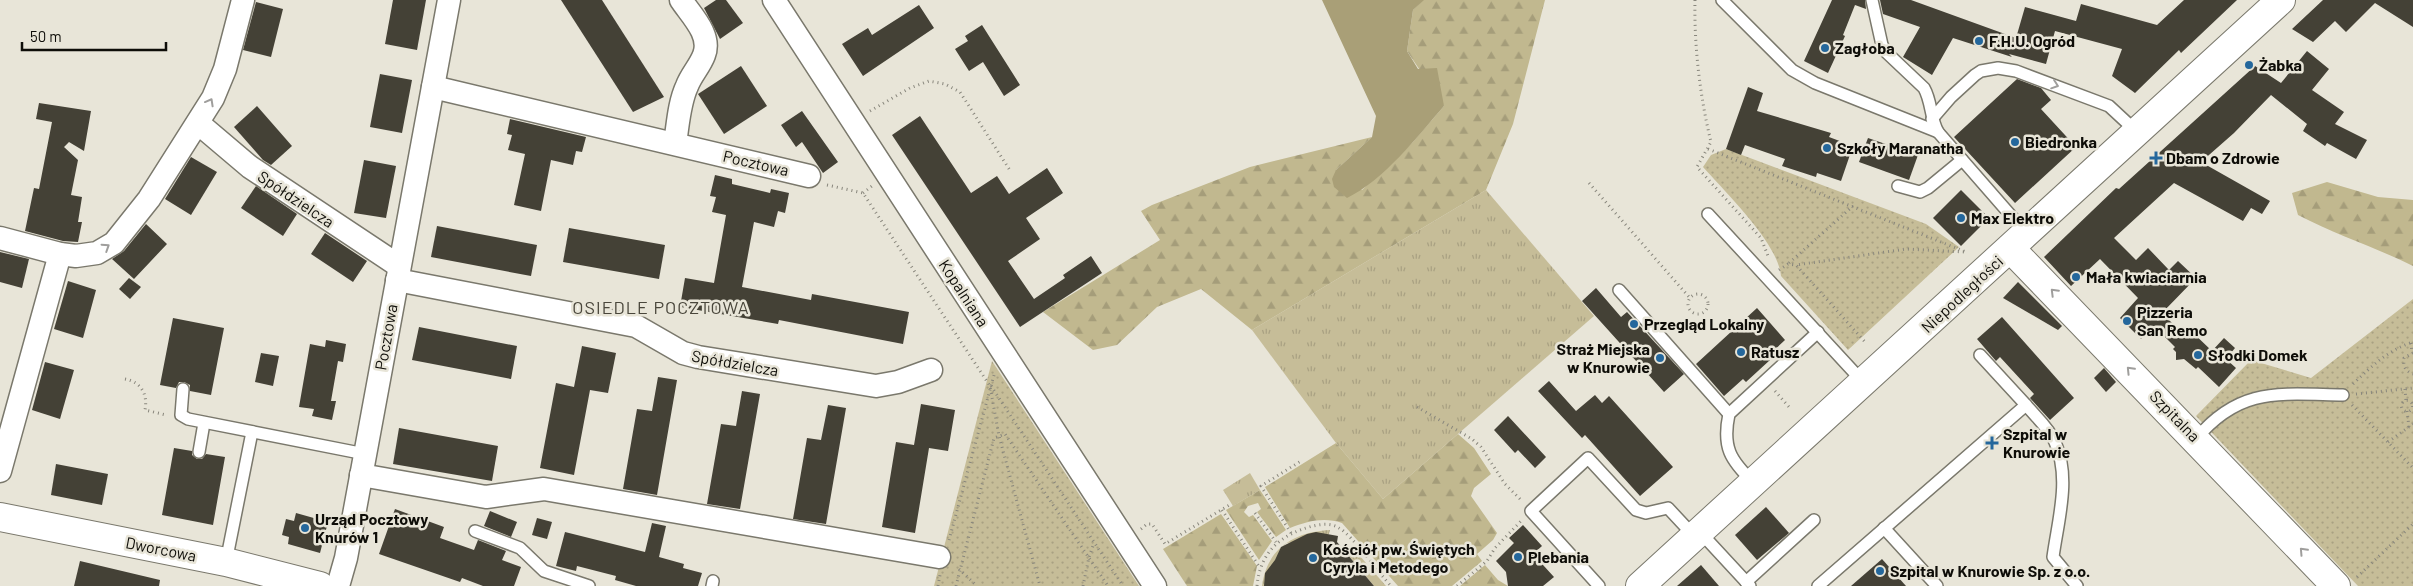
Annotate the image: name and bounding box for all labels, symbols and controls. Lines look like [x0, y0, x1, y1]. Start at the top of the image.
scale bar [22, 20, 166, 52]
text: 50 m [30, 27, 62, 45]
place label: F.H.U. Ogród [1989, 31, 2075, 50]
marker: F.H.U. Ogród [1973, 35, 1985, 47]
place label: Zagłoba [1835, 38, 1895, 57]
marker: Zagłoba [1819, 42, 1831, 54]
place label: Żabka [2259, 55, 2302, 74]
marker: Żabka [2243, 59, 2255, 71]
one-way arrow [2050, 79, 2059, 89]
one-way arrow [204, 98, 214, 107]
place label: Biedronka [2025, 132, 2097, 151]
marker: Biedronka [2009, 136, 2021, 148]
place label: Szkoły Maranatha [1837, 138, 1963, 157]
marker: Szkoły Maranatha [1821, 142, 1833, 154]
street label: Pocztowa [721, 146, 791, 179]
place label: Dbam o Zdrowie [2166, 148, 2280, 167]
marker: Dbam o Zdrowie [2150, 152, 2162, 164]
street label: Spółdzielcza [255, 166, 338, 231]
place label: Max Elektro [1971, 208, 2054, 227]
marker: Max Elektro [1955, 212, 1967, 224]
one-way arrow [101, 244, 110, 254]
street label: Niepodległości [1917, 251, 2006, 336]
street label: Kopalniana [936, 255, 993, 330]
place label: Mała kwiaciarnia [2086, 267, 2207, 286]
marker: Mała kwiaciarnia [2070, 271, 2082, 283]
one-way arrow [2051, 289, 2060, 298]
district label: OSIEDLE POCZTOWA [572, 296, 750, 318]
street label: Pocztowa [370, 302, 401, 372]
place label: Pizzeria San Remo [2137, 302, 2208, 339]
place label: Przegląd Lokalny [1644, 314, 1764, 333]
marker: Pizzeria San Remo [2121, 315, 2133, 327]
marker: Przegląd Lokalny [1628, 318, 1640, 330]
place label: Straż Miejska w Knurowie [1556, 339, 1650, 376]
place label: Ratusz [1751, 342, 1799, 361]
place label: Słodki Domek [2208, 345, 2308, 364]
street label: Spółdzielcza [690, 346, 780, 379]
marker: Ratusz [1735, 346, 1747, 358]
marker: Słodki Domek [2192, 349, 2204, 361]
marker: Straż Miejska w Knurowie [1654, 352, 1666, 364]
one-way arrow [2127, 367, 2136, 376]
street label: Szpitalna [2146, 386, 2204, 445]
place label: Szpital w Knurowie [2003, 424, 2070, 461]
marker: Szpital w Knurowie [1985, 436, 1999, 450]
place label: Urząd Pocztowy Knurów 1 [315, 509, 428, 546]
marker: Urząd Pocztowy Knurów 1 [299, 522, 311, 534]
street label: Dworcowa [124, 532, 198, 565]
place label: Kościół pw. Świętych Cyryla i Metodego [1323, 539, 1475, 576]
place label: Plebania [1528, 547, 1589, 566]
one-way arrow [2300, 547, 2309, 556]
marker: Plebania [1512, 551, 1524, 563]
marker: Kościół pw. Świętych Cyryla i Metodego [1307, 552, 1319, 564]
place label: Szpital w Knurowie Sp. z o.o. [1890, 561, 2090, 580]
marker: Szpital w Knurowie Sp. z o.o. [1874, 565, 1886, 577]

